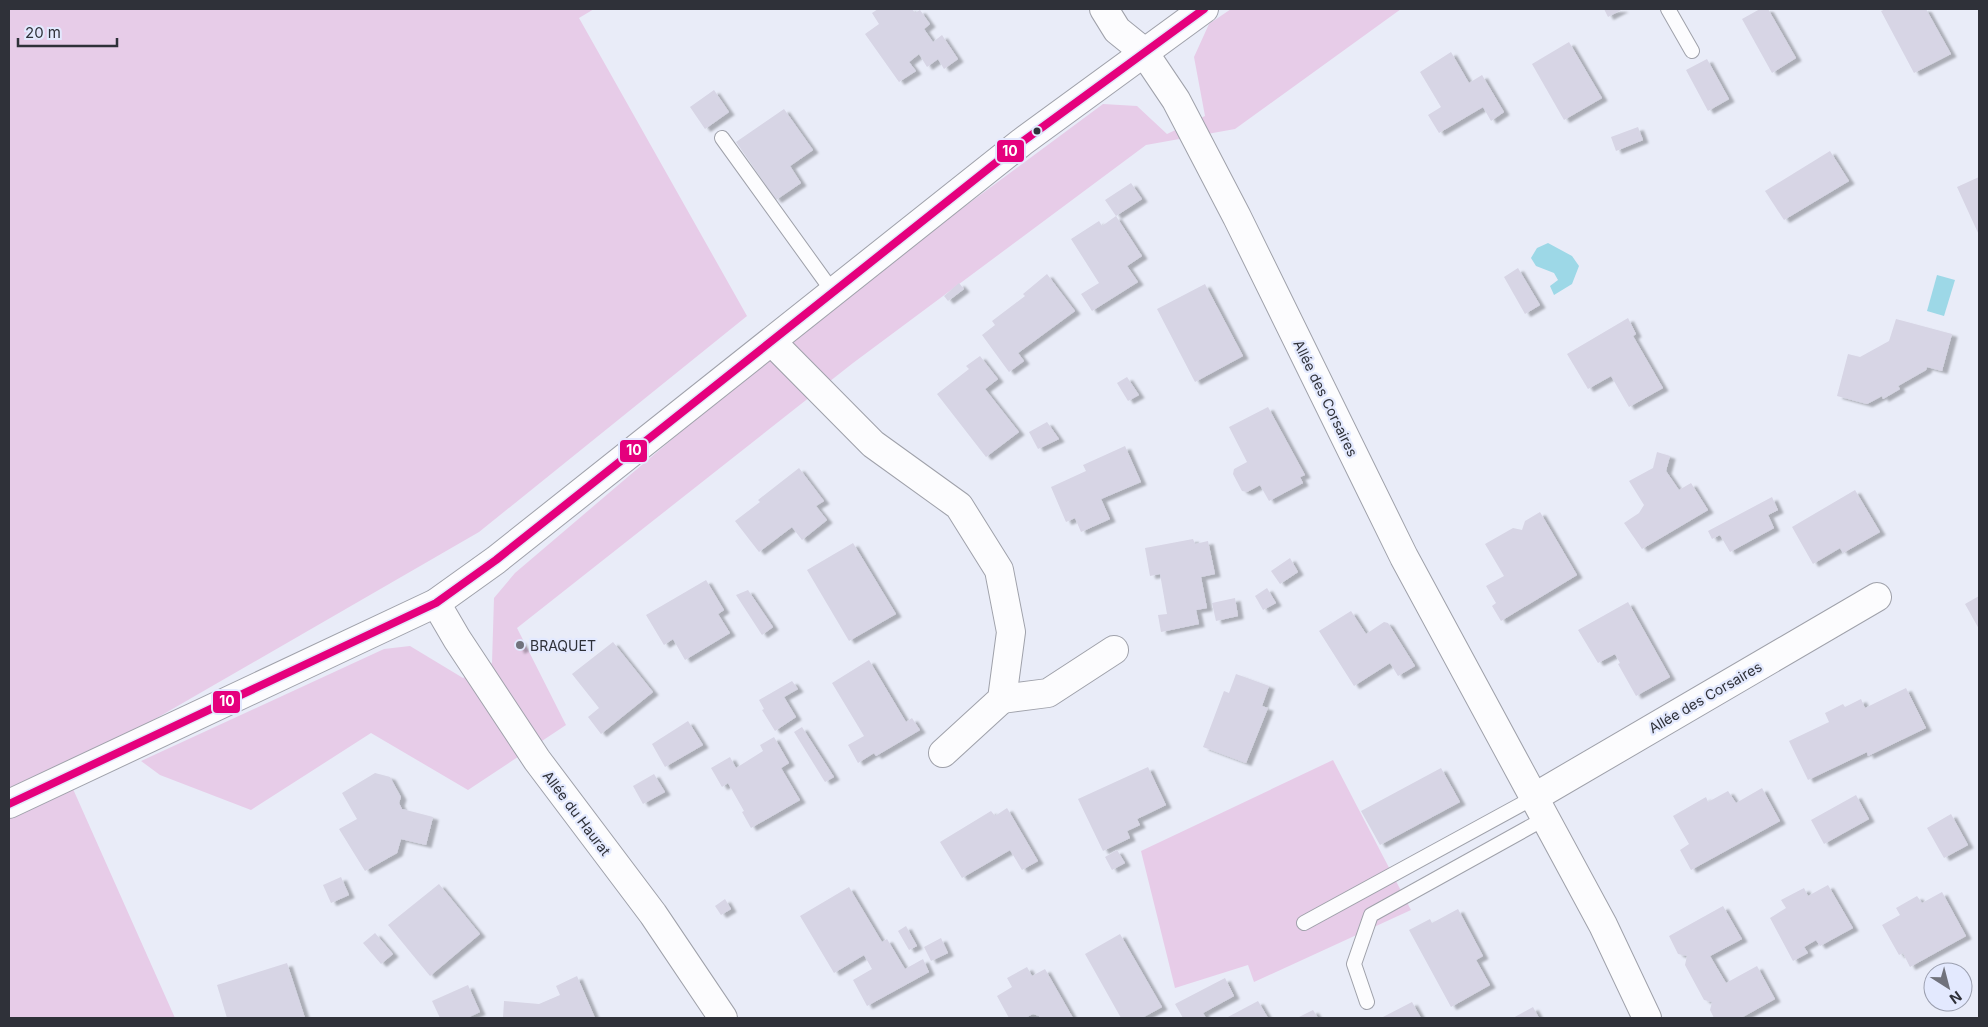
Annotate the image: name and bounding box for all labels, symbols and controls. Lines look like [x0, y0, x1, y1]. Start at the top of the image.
scale bar [18, 15, 116, 47]
text: 20 m [25, 23, 61, 42]
unlabelled marker [1032, 126, 1042, 136]
line badge: 10 [996, 139, 1025, 163]
text: 10 [1002, 142, 1018, 159]
street label: Allée des Corsaires [1290, 337, 1362, 459]
line badge: 10 [619, 439, 648, 463]
text: 10 [626, 441, 642, 458]
place label: BRAQUET [530, 637, 596, 654]
marker: BRAQUET [514, 639, 526, 651]
street label: Allée des Corsaires [1645, 658, 1765, 736]
line badge: 10 [212, 690, 241, 714]
text: 10 [219, 692, 235, 709]
street label: Allée du Haurat [540, 767, 615, 859]
north arrow [1923, 962, 1973, 1012]
text: N [1947, 988, 1965, 1008]

